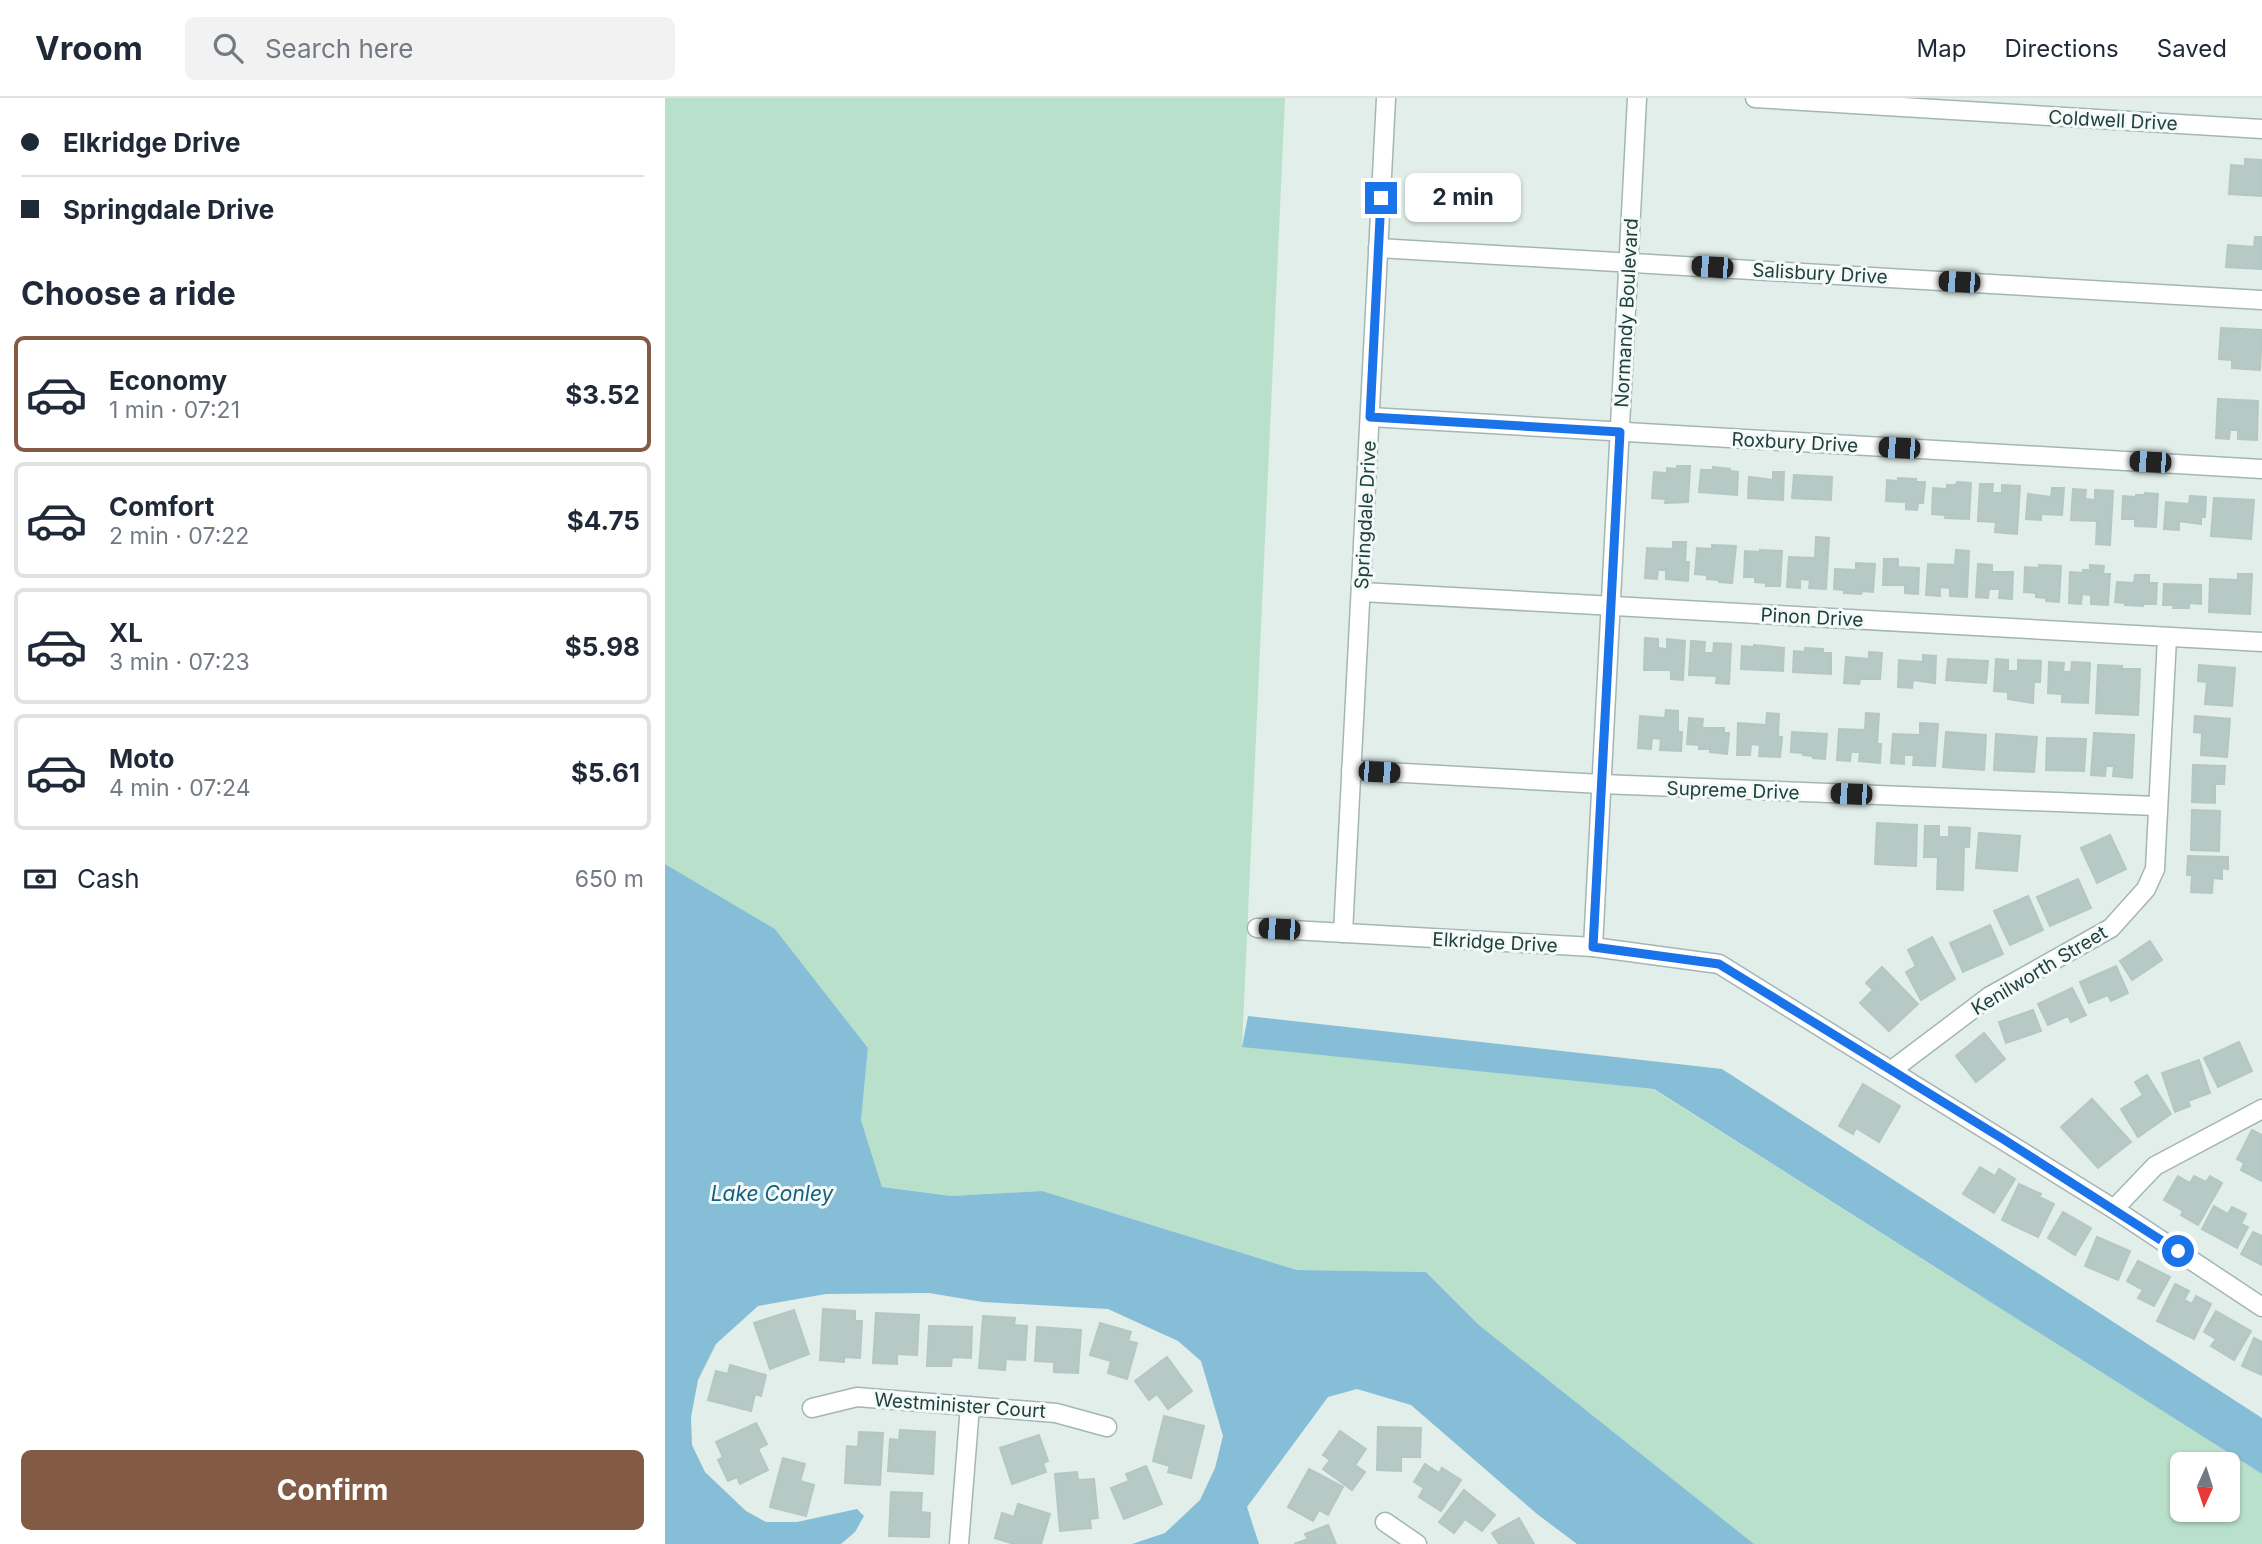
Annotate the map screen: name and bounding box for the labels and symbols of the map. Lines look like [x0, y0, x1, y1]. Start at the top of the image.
street label: Coldwell Drive [2048, 106, 2178, 135]
callout: 2 min [1405, 174, 1521, 222]
route end [1365, 182, 1397, 214]
street label: Normandy Boulevard [1610, 218, 1643, 408]
car [1691, 255, 1734, 279]
street label: Salisbury Drive [1752, 258, 1888, 289]
car [1938, 270, 1981, 294]
street label: Roxbury Drive [1731, 428, 1859, 457]
car [1878, 436, 1921, 460]
street label: Springdale Drive [1350, 440, 1381, 590]
car [2129, 450, 2172, 474]
street label: Pinon Drive [1760, 603, 1864, 632]
car [1358, 760, 1401, 784]
street label: Supreme Drive [1666, 777, 1800, 804]
car [1830, 783, 1873, 805]
car [1258, 917, 1301, 941]
street label: Kenilworth Street [1967, 921, 2111, 1020]
street label: Elkridge Drive [1432, 928, 1558, 957]
water label: Lake Conley [711, 1181, 835, 1206]
route start [2162, 1235, 2194, 1267]
street label: Westminister Court [873, 1388, 1047, 1423]
north arrow [2170, 1452, 2240, 1522]

